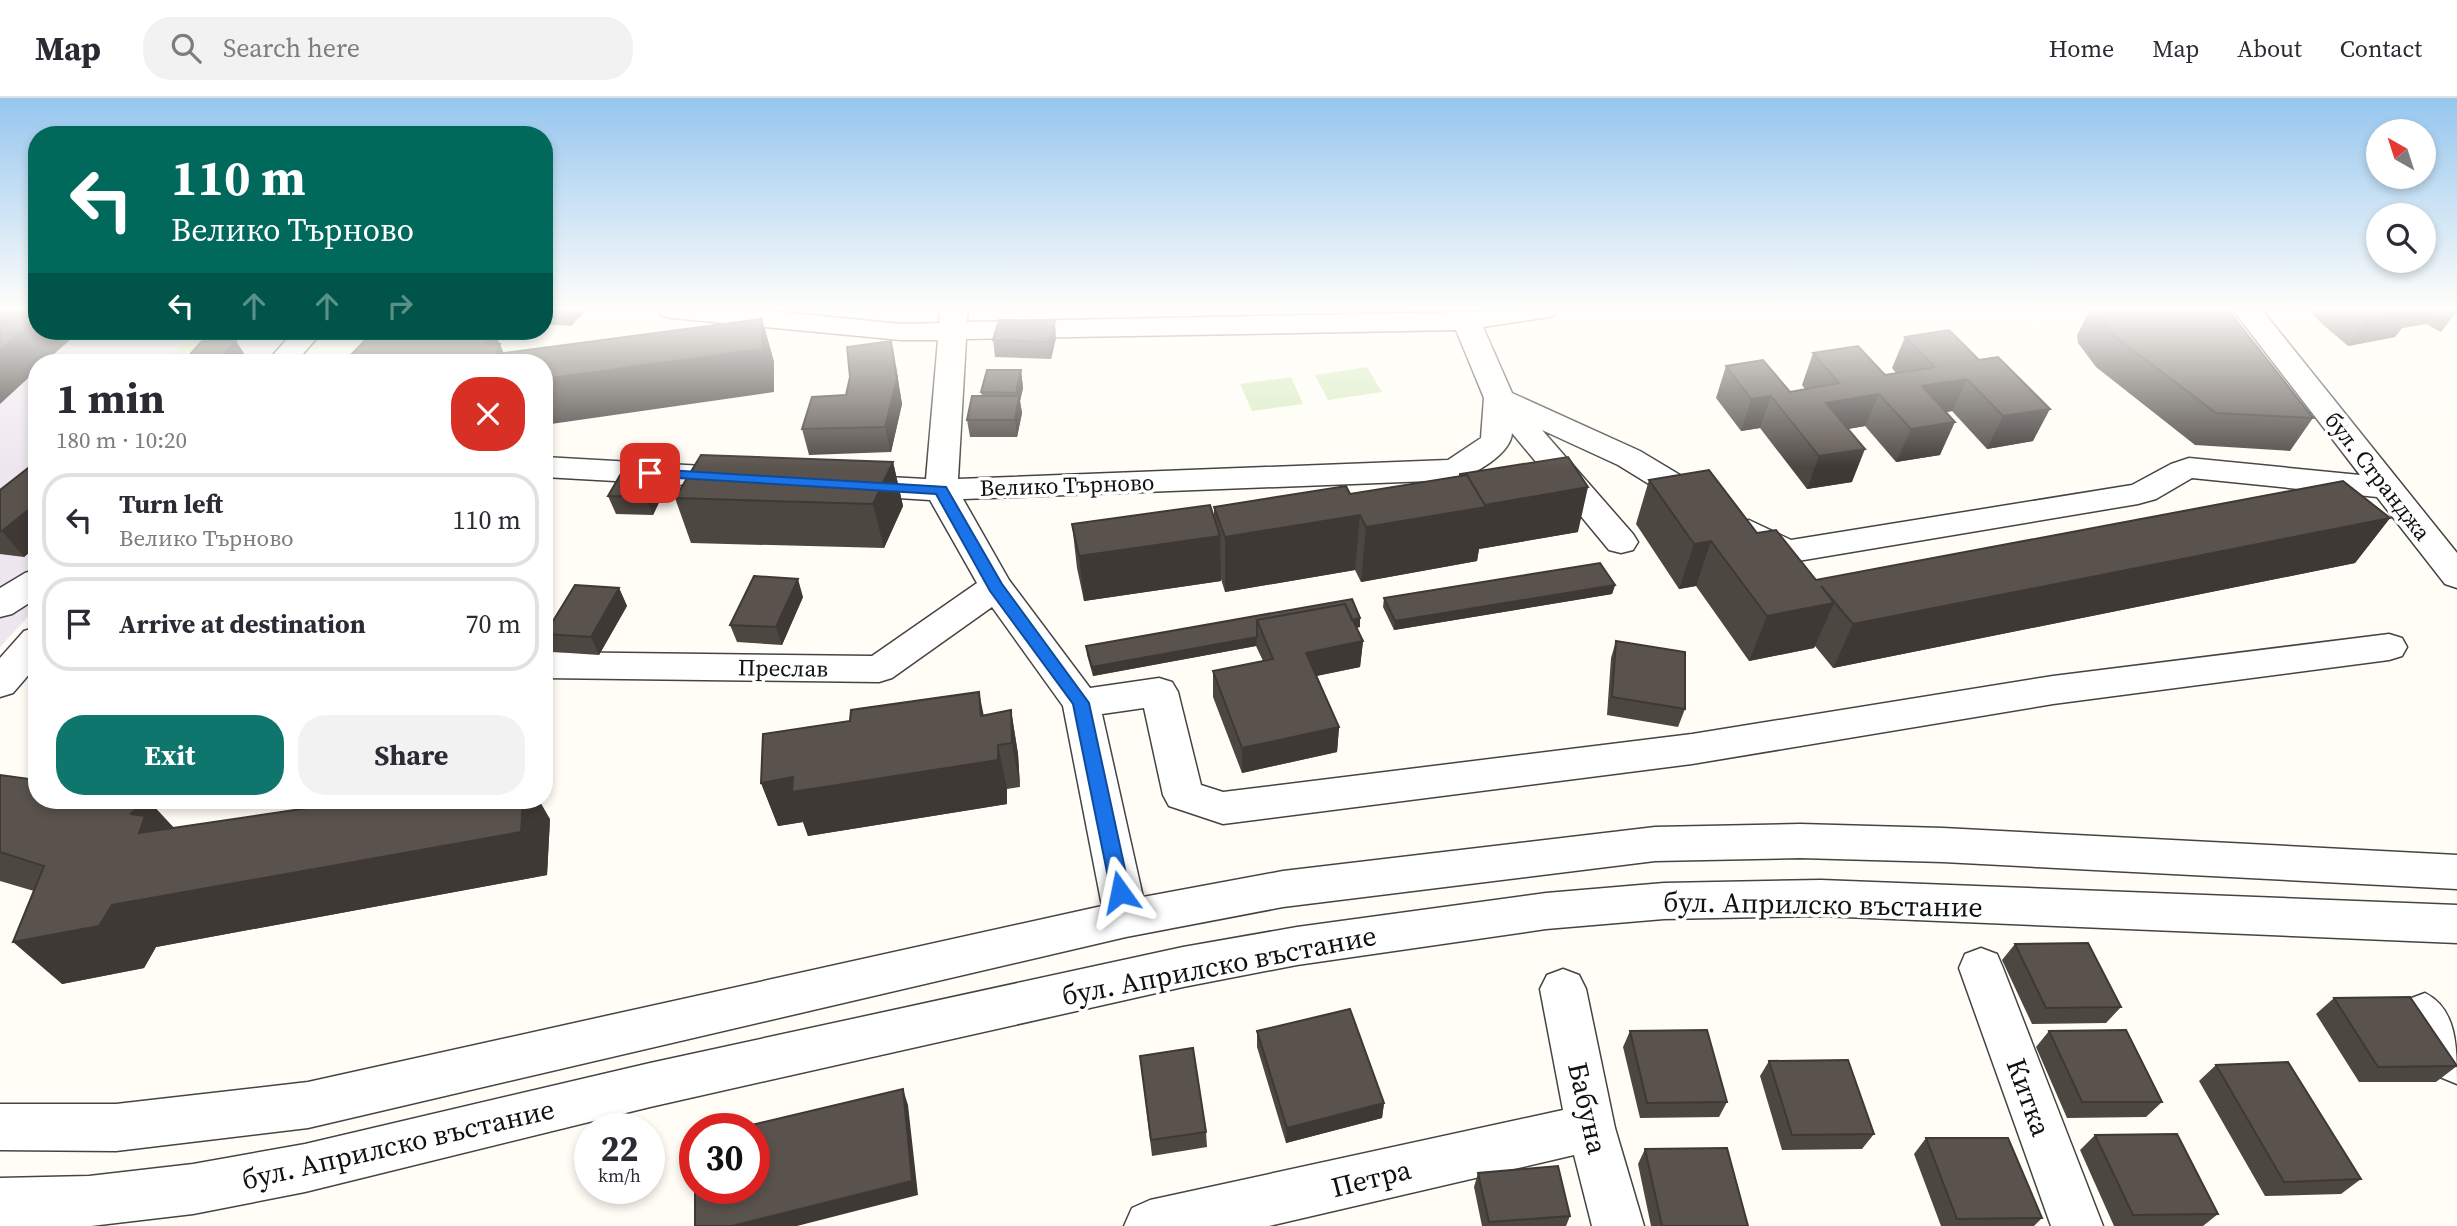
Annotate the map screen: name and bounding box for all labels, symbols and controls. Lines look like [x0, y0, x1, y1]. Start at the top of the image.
search box [143, 17, 633, 80]
text: Map [35, 26, 101, 71]
icon: search [167, 29, 205, 67]
text: Search here [223, 30, 360, 66]
text: Home [2049, 32, 2114, 65]
text: Map [2152, 32, 2199, 65]
text: About [2237, 32, 2302, 65]
text: Contact [2340, 32, 2422, 65]
north arrow [2366, 119, 2436, 189]
map controls [2366, 119, 2436, 273]
text: 110 m [171, 144, 306, 211]
icon: left [56, 154, 147, 245]
button: search [2366, 203, 2436, 273]
text: Велико Търново [171, 208, 414, 252]
icon: left [162, 287, 200, 325]
icon: ahead [235, 287, 273, 325]
icon: ahead [308, 287, 346, 325]
icon: right [381, 287, 419, 325]
text: 1 min [56, 369, 165, 427]
button: close [451, 377, 525, 451]
street label: бул. Странджа [2318, 405, 2439, 547]
text: 180 m · 10:20 [56, 424, 187, 456]
pin [620, 443, 680, 503]
icon: arrive [631, 454, 669, 492]
street label: Велико Търново [979, 466, 1155, 504]
text: Turn left [119, 486, 223, 522]
icon: left [60, 501, 98, 539]
text: 110 m [453, 502, 521, 538]
text: Велико Търново [119, 522, 294, 554]
icon: arrive [60, 605, 98, 643]
text: Arrive at destination [119, 606, 366, 642]
text: 70 m [466, 606, 521, 642]
street label: Преслав [738, 651, 828, 685]
button: Exit [56, 715, 284, 795]
button: Share [298, 715, 525, 795]
position arrow [1083, 855, 1157, 929]
street label: бул. Априлско въстание [1663, 882, 1983, 926]
street label: бул. Априлско въстание [1059, 916, 1379, 1014]
street label: Китка [1997, 1053, 2061, 1142]
street label: Бабуна [1559, 1058, 1617, 1158]
street label: бул. Априлско въстание [238, 1090, 558, 1198]
speed limit sign: 30 [679, 1113, 770, 1204]
text: 22 [601, 1125, 638, 1173]
street label: Петра [1327, 1150, 1416, 1206]
text: km/h [598, 1163, 641, 1188]

